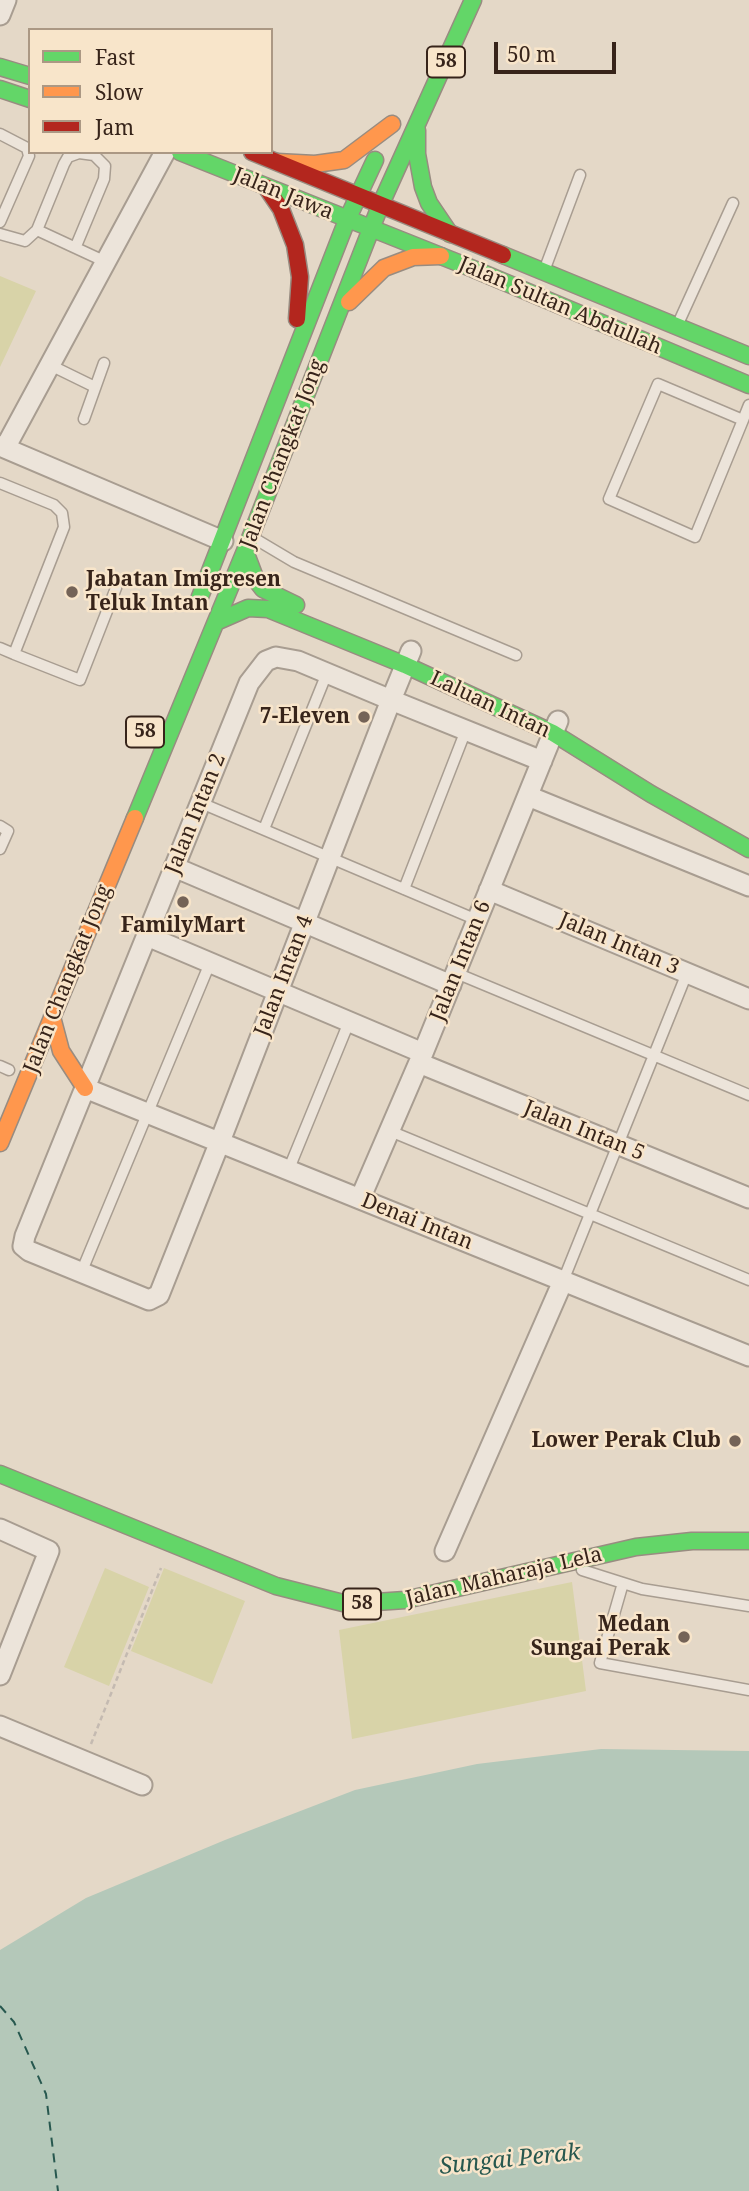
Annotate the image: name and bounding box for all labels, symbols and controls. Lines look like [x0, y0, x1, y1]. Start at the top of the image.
legend [28, 28, 273, 154]
scale bar [497, 28, 620, 72]
text: 50 m [507, 40, 556, 68]
text: Fast [95, 43, 135, 71]
road number: 58 [427, 46, 465, 78]
text: Slow [95, 78, 143, 106]
text: Jam [95, 113, 134, 141]
street label: Jalan Jawa [229, 162, 337, 226]
street label: Jalan Sultan Abdullah [455, 252, 665, 360]
street label: Jalan Changkat Jong [235, 356, 331, 552]
place label: Jabatan Imigresen Teluk Intan [86, 567, 281, 617]
marker: Jabatan Imigresen Teluk Intan [64, 584, 80, 600]
street label: Laluan Intan [426, 666, 554, 744]
place label: 7-Eleven [260, 704, 350, 730]
marker: 7-Eleven [356, 709, 372, 725]
road number: 58 [126, 716, 164, 748]
street label: Jalan Intan 2 [160, 750, 232, 878]
street label: Jalan Changkat Jong [19, 881, 117, 1077]
marker: FamilyMart [175, 894, 191, 910]
street label: Jalan Intan 6 [425, 897, 497, 1025]
street label: Jalan Intan 3 [555, 907, 683, 981]
street label: Jalan Intan 4 [249, 912, 319, 1040]
place label: FamilyMart [121, 913, 245, 939]
street label: Jalan Intan 5 [520, 1095, 648, 1167]
street label: Denai Intan [358, 1188, 476, 1256]
place label: Lower Perak Club [531, 1428, 721, 1454]
marker: Lower Perak Club [727, 1433, 743, 1449]
street label: Jalan Maharaja Lela [403, 1542, 605, 1612]
road number: 58 [343, 1588, 381, 1620]
place label: Medan Sungai Perak [531, 1612, 670, 1662]
marker: Medan Sungai Perak [676, 1629, 692, 1645]
water label: Sungai Perak [438, 2139, 582, 2181]

